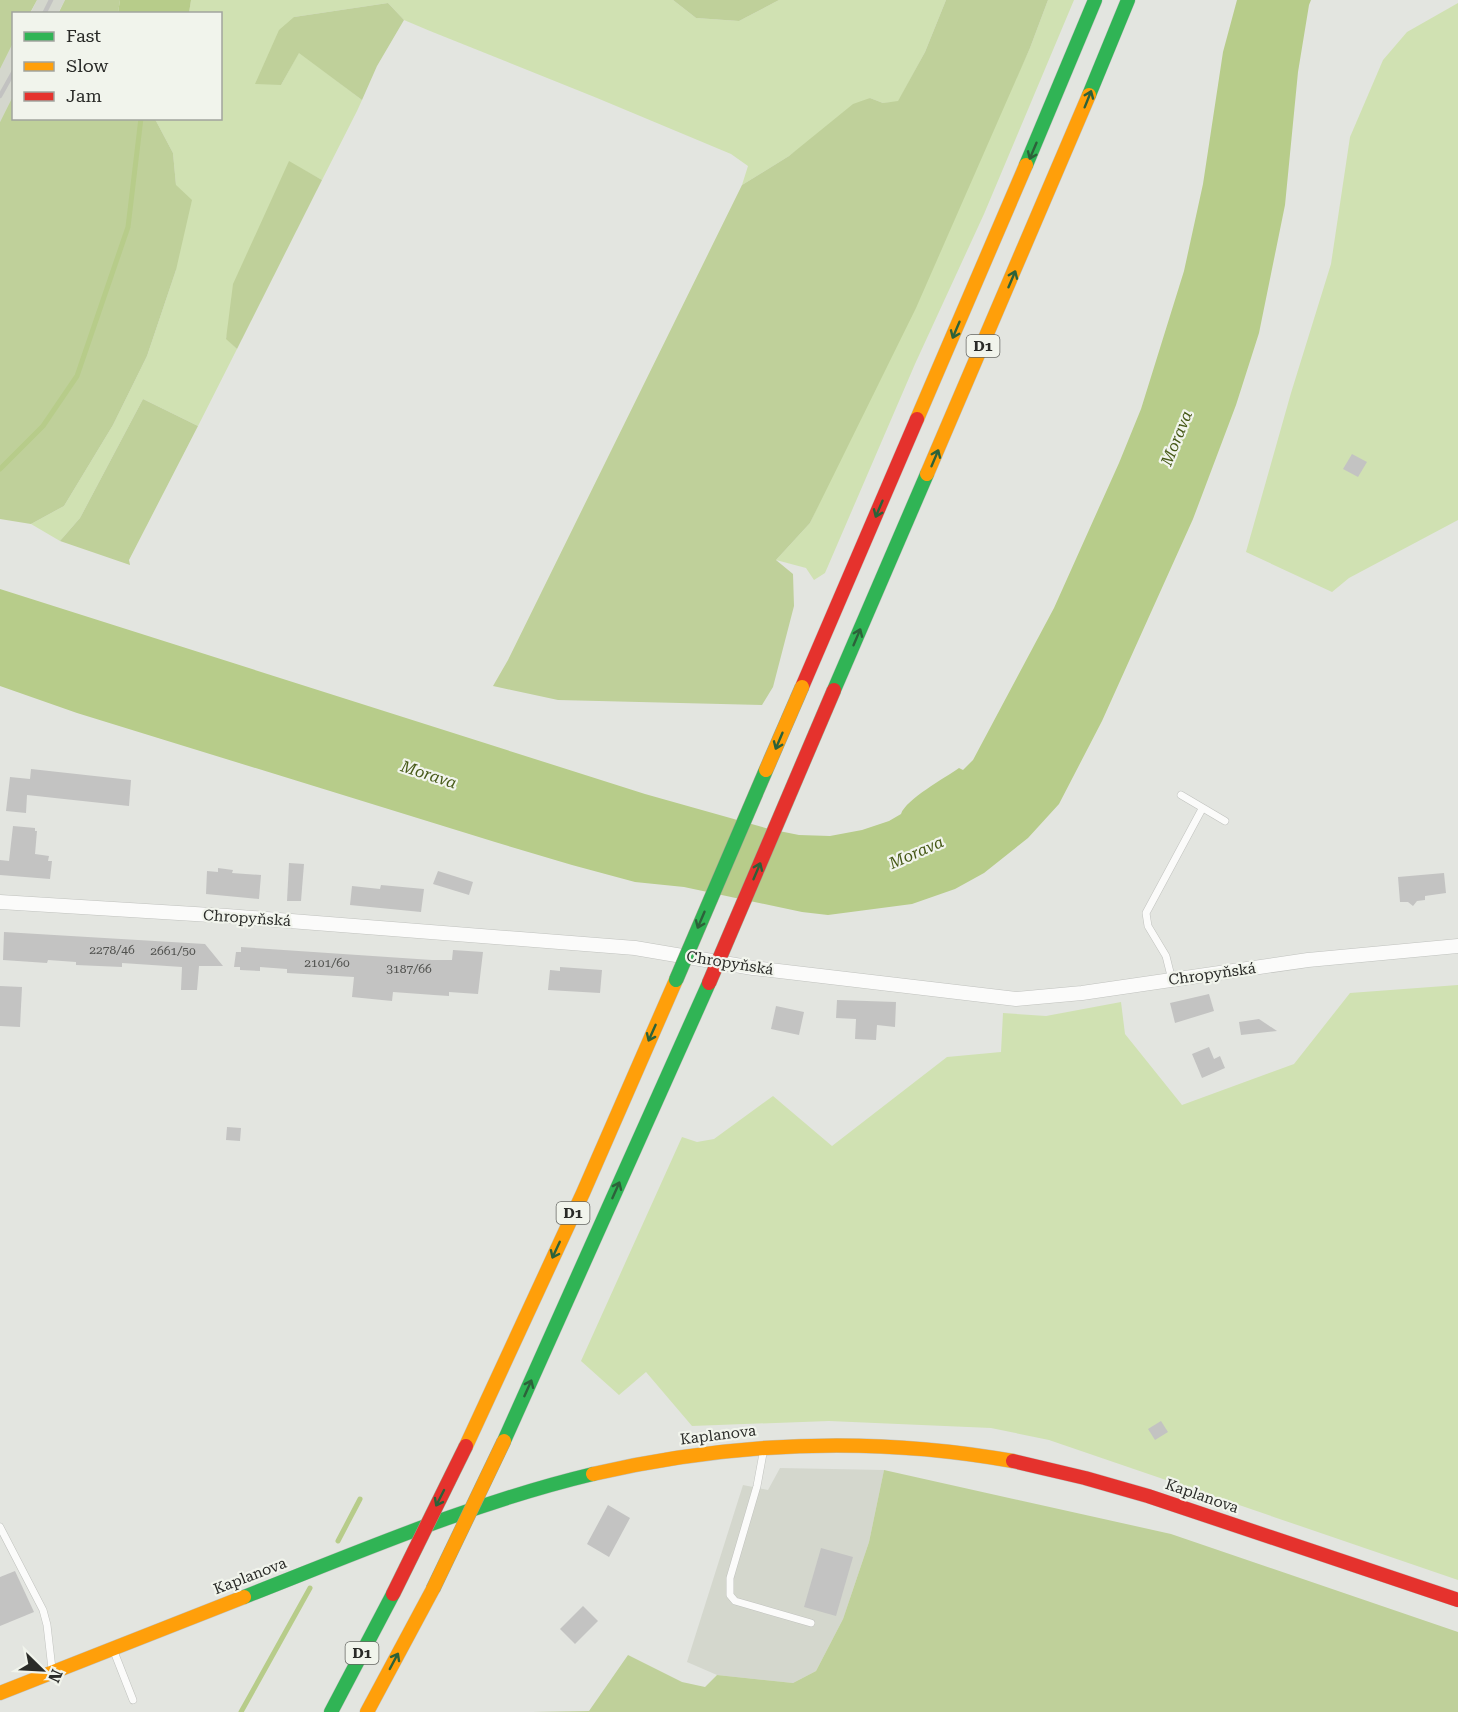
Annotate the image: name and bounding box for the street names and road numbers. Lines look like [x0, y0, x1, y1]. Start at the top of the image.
road number: D1 [966, 335, 1000, 357]
street label: Chropyňská [202, 906, 292, 930]
street label: Chropyňská [685, 947, 775, 979]
street label: Chropyňská [1167, 959, 1257, 989]
road number: D1 [556, 1202, 590, 1224]
street label: Kaplanova [679, 1421, 757, 1449]
street label: Kaplanova [1163, 1475, 1241, 1517]
street label: Kaplanova [211, 1554, 289, 1598]
road number: D1 [346, 1642, 378, 1664]

